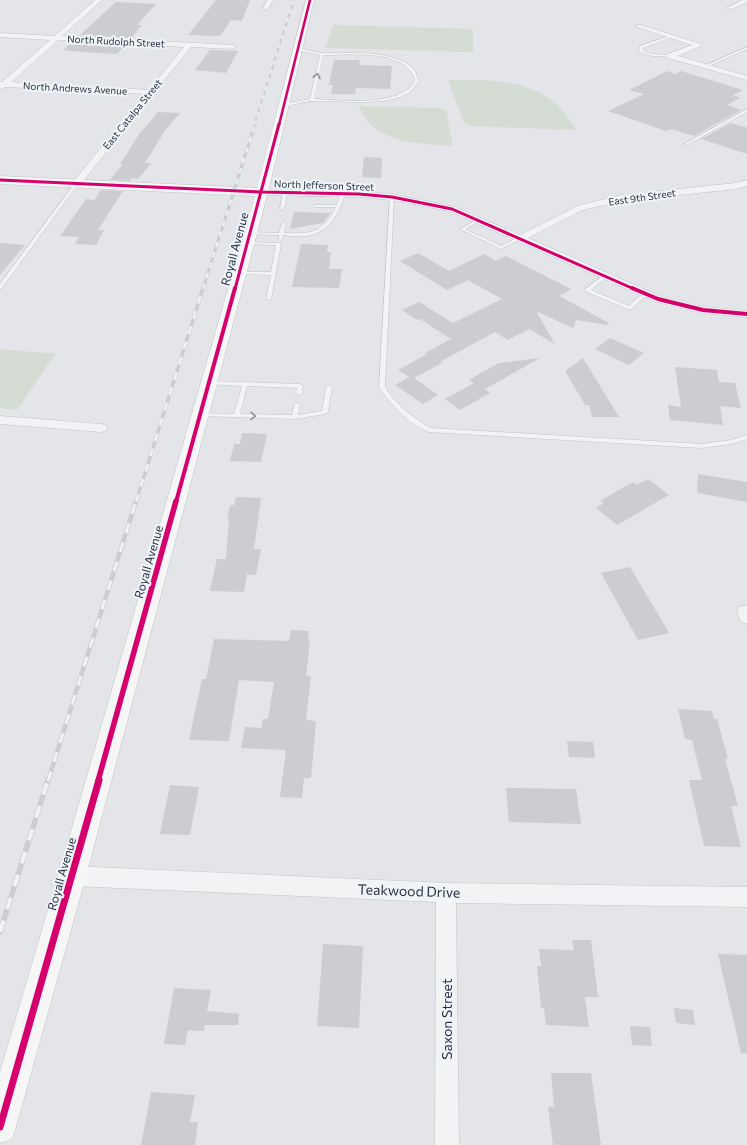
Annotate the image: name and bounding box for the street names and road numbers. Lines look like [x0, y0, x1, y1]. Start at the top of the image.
street label: North Rudolph Street [67, 32, 165, 50]
street label: East Catalpa Street [100, 76, 164, 152]
street label: North Andrews Avenue [23, 79, 127, 97]
street label: North Jefferson Street [274, 177, 374, 193]
street label: East 9th Street [608, 186, 676, 208]
street label: Royall Avenue [218, 211, 251, 287]
street label: Royall Avenue [131, 524, 165, 600]
street label: Royall Avenue [44, 836, 78, 912]
street label: Teakwood Drive [358, 880, 461, 901]
street label: Saxon Street [438, 978, 455, 1060]

